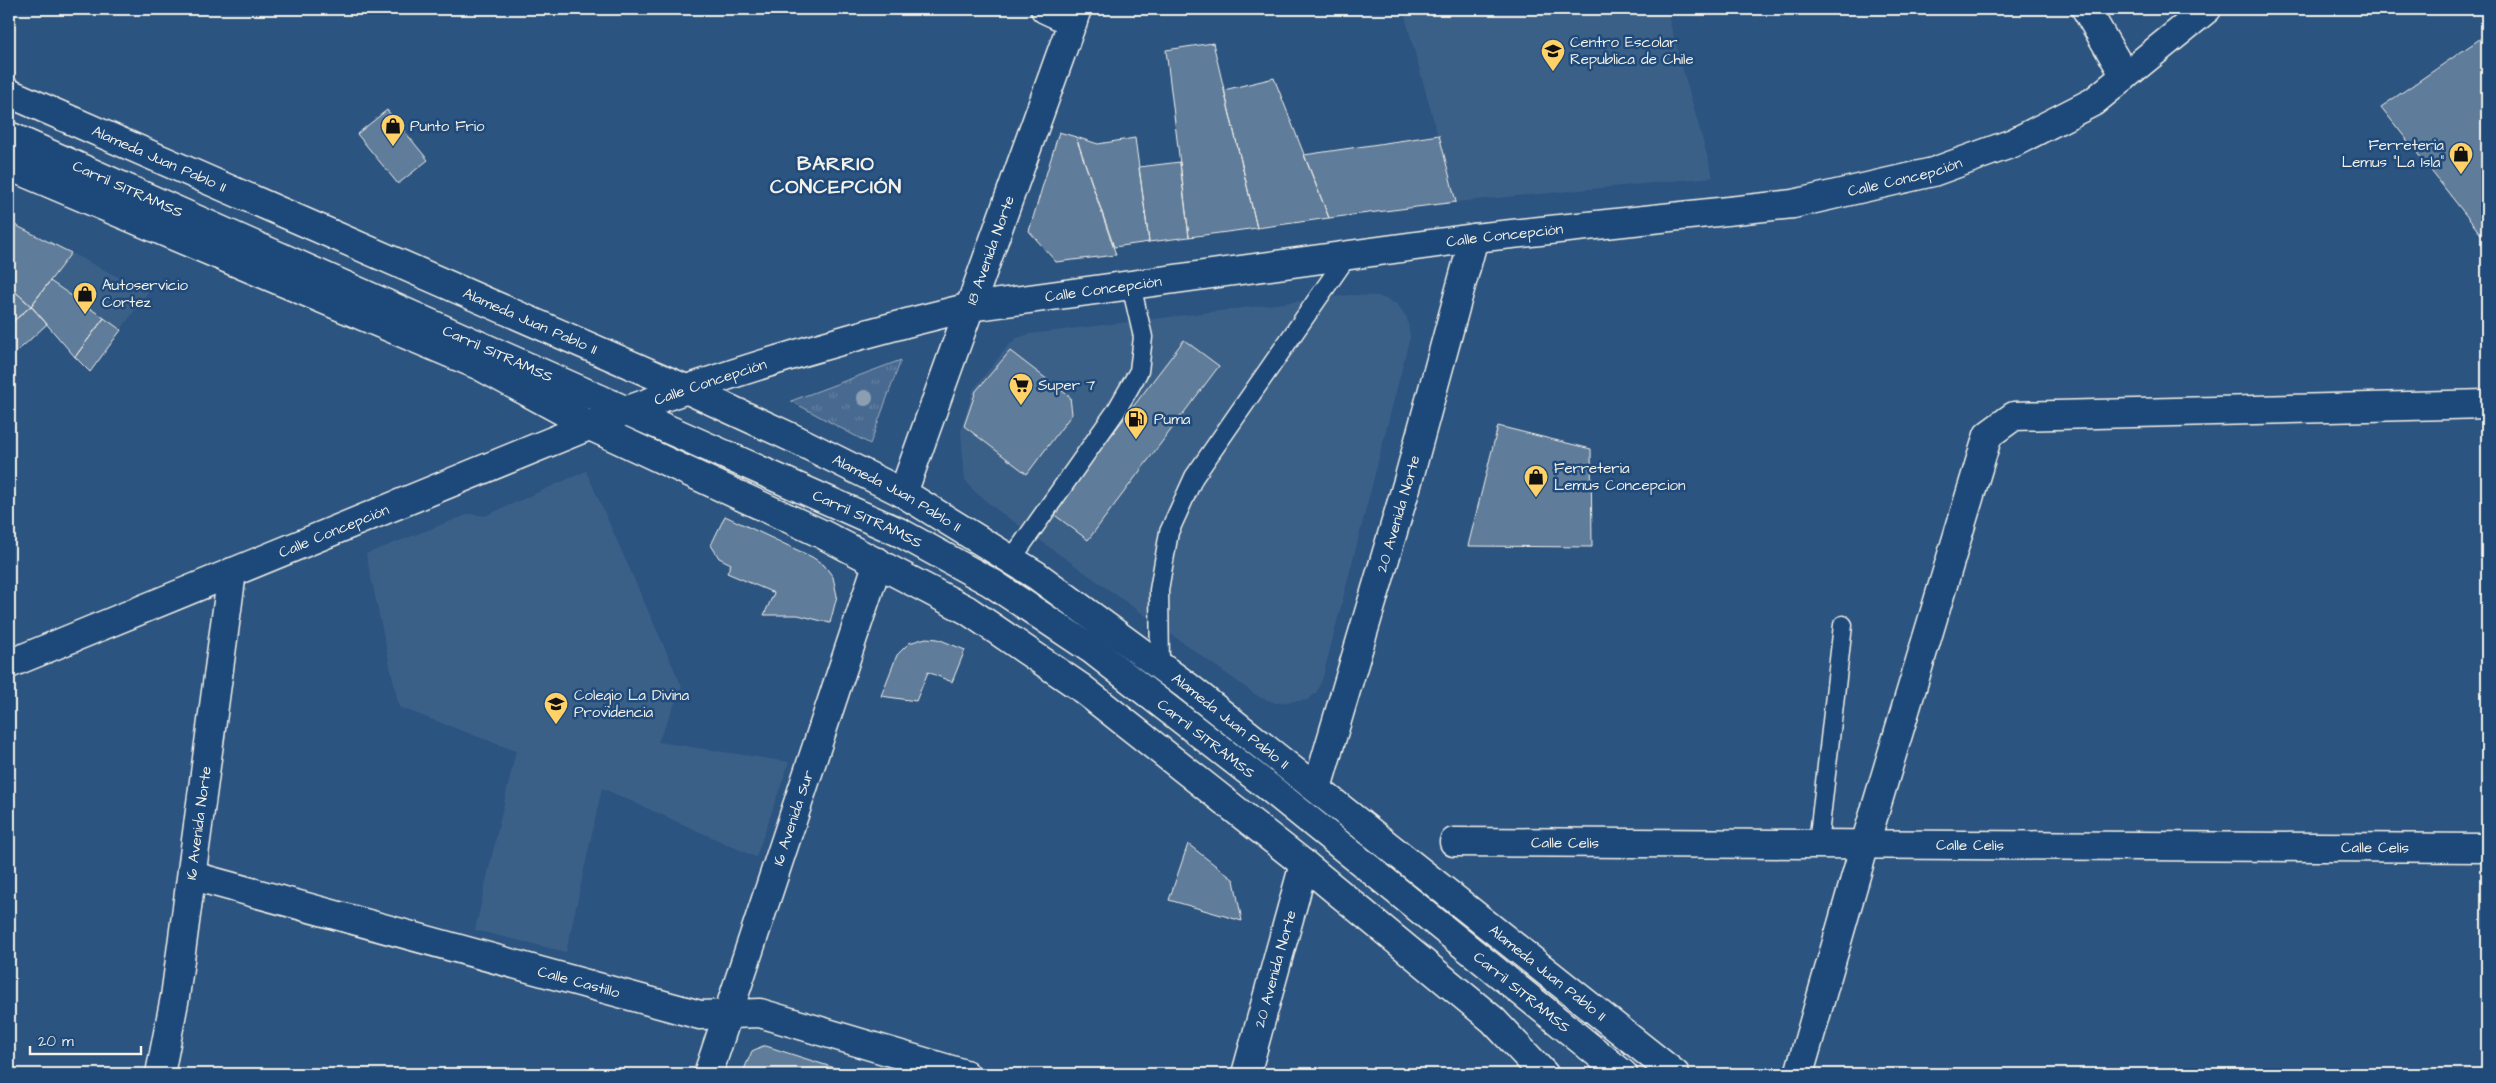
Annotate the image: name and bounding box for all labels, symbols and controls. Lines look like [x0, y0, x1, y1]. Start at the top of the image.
place label: Centro Escolar Republica de Chile [1570, 32, 1694, 70]
school or university icon: Centro Escolar Republica de Chile [1540, 38, 1566, 72]
shop icon: Punto Frio [380, 113, 406, 147]
place label: Punto Frio [410, 116, 485, 137]
street label: Alameda Juan Pablo II [89, 121, 229, 198]
place label: Ferreteria Lemus "La Isla" [2342, 135, 2444, 173]
shop icon: Ferreteria Lemus "La Isla" [2448, 141, 2474, 175]
district label: BARRIO CONCEPCIÓN [770, 150, 902, 201]
street label: Calle Concepción [1846, 152, 1966, 202]
street label: Carril SITRAMSS [69, 156, 186, 223]
street label: 18 Avenida Norte [961, 193, 1020, 308]
street label: Calle Concepción [1445, 219, 1565, 253]
street label: Calle Concepción [1044, 271, 1163, 308]
place label: Autoservicio Cortez [102, 275, 188, 313]
shop icon: Autoservicio Cortez [72, 281, 98, 315]
street label: Alameda Juan Pablo II [460, 283, 601, 360]
street label: Carril SITRAMSS [439, 320, 556, 388]
street label: Calle Concepción [651, 354, 770, 411]
supermarket icon: Super 7 [1008, 372, 1034, 406]
place label: Super 7 [1038, 375, 1095, 396]
fuel station icon: Puma [1123, 406, 1149, 440]
place label: Puma [1154, 409, 1191, 430]
street label: Alameda Juan Pablo II [828, 449, 965, 537]
street label: 20 Avenida Norte [1371, 453, 1426, 575]
place label: Ferreteria Lemus Concepcion [1554, 458, 1686, 496]
shop icon: Ferreteria Lemus Concepcion [1523, 464, 1549, 498]
street label: Carril SITRAMSS [809, 485, 926, 554]
street label: Calle Concepción [276, 499, 393, 563]
street label: Alameda Juan Pablo II [1167, 668, 1293, 774]
place label: Colegio La Divina Providencia [574, 685, 690, 723]
school or university icon: Colegio La Divina Providencia [543, 691, 569, 725]
street label: Carril SITRAMSS [1152, 694, 1259, 784]
street label: 16 Avenida Norte [181, 765, 217, 881]
street label: 16 Avenida Sur [768, 767, 819, 868]
street label: Calle Celis [1531, 832, 1600, 854]
street label: Calle Celis [1936, 835, 2005, 856]
street label: Calle Celis [2341, 837, 2410, 859]
street label: 20 Avenida Norte [1249, 908, 1302, 1030]
street label: Alameda Juan Pablo II [1484, 920, 1610, 1026]
street label: Carril SITRAMSS [1469, 947, 1575, 1038]
street label: Calle Castillo [535, 961, 623, 1004]
scale bar [30, 1023, 141, 1055]
text: 20 m [38, 1031, 74, 1052]

